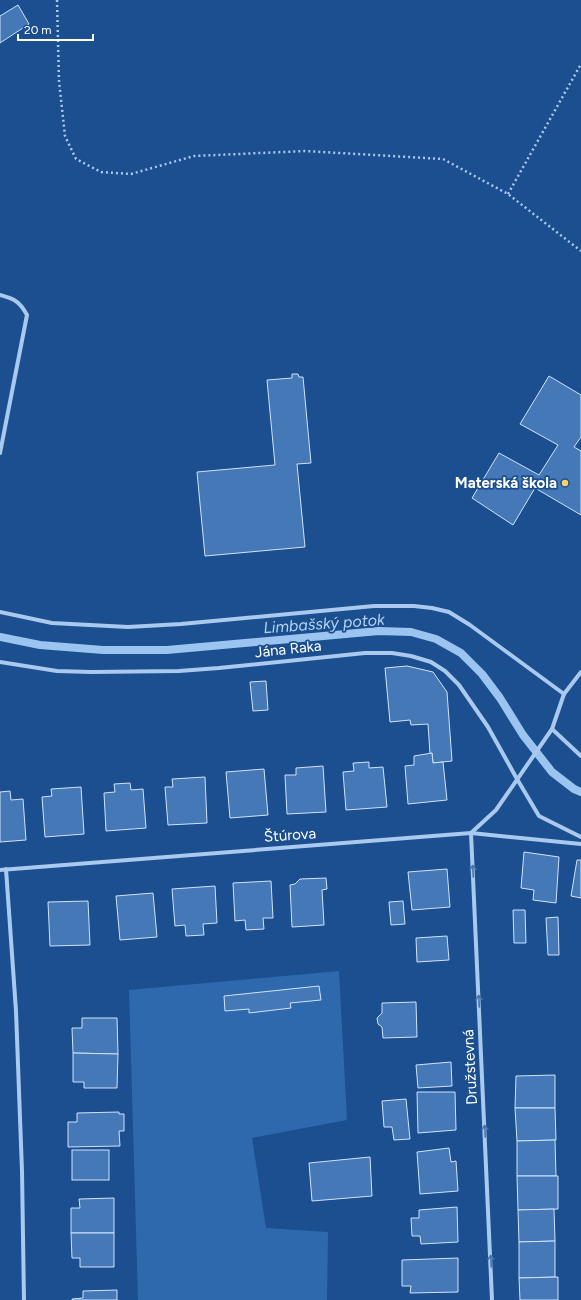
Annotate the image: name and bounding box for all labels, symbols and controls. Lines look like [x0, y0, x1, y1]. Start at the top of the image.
scale bar [18, 16, 93, 42]
text: 20 m [24, 23, 52, 37]
place label: Materská škola [455, 474, 557, 492]
marker: Materská škola [560, 478, 570, 488]
water label: Limbašský potok [263, 610, 387, 637]
street label: Jána Raka [254, 637, 322, 661]
street label: Štúrova [263, 824, 317, 846]
one-way arrow [469, 865, 477, 878]
one-way arrow [475, 995, 483, 1008]
street label: Družstevná [459, 1029, 481, 1105]
one-way arrow [481, 1125, 488, 1138]
one-way arrow [487, 1255, 494, 1268]

